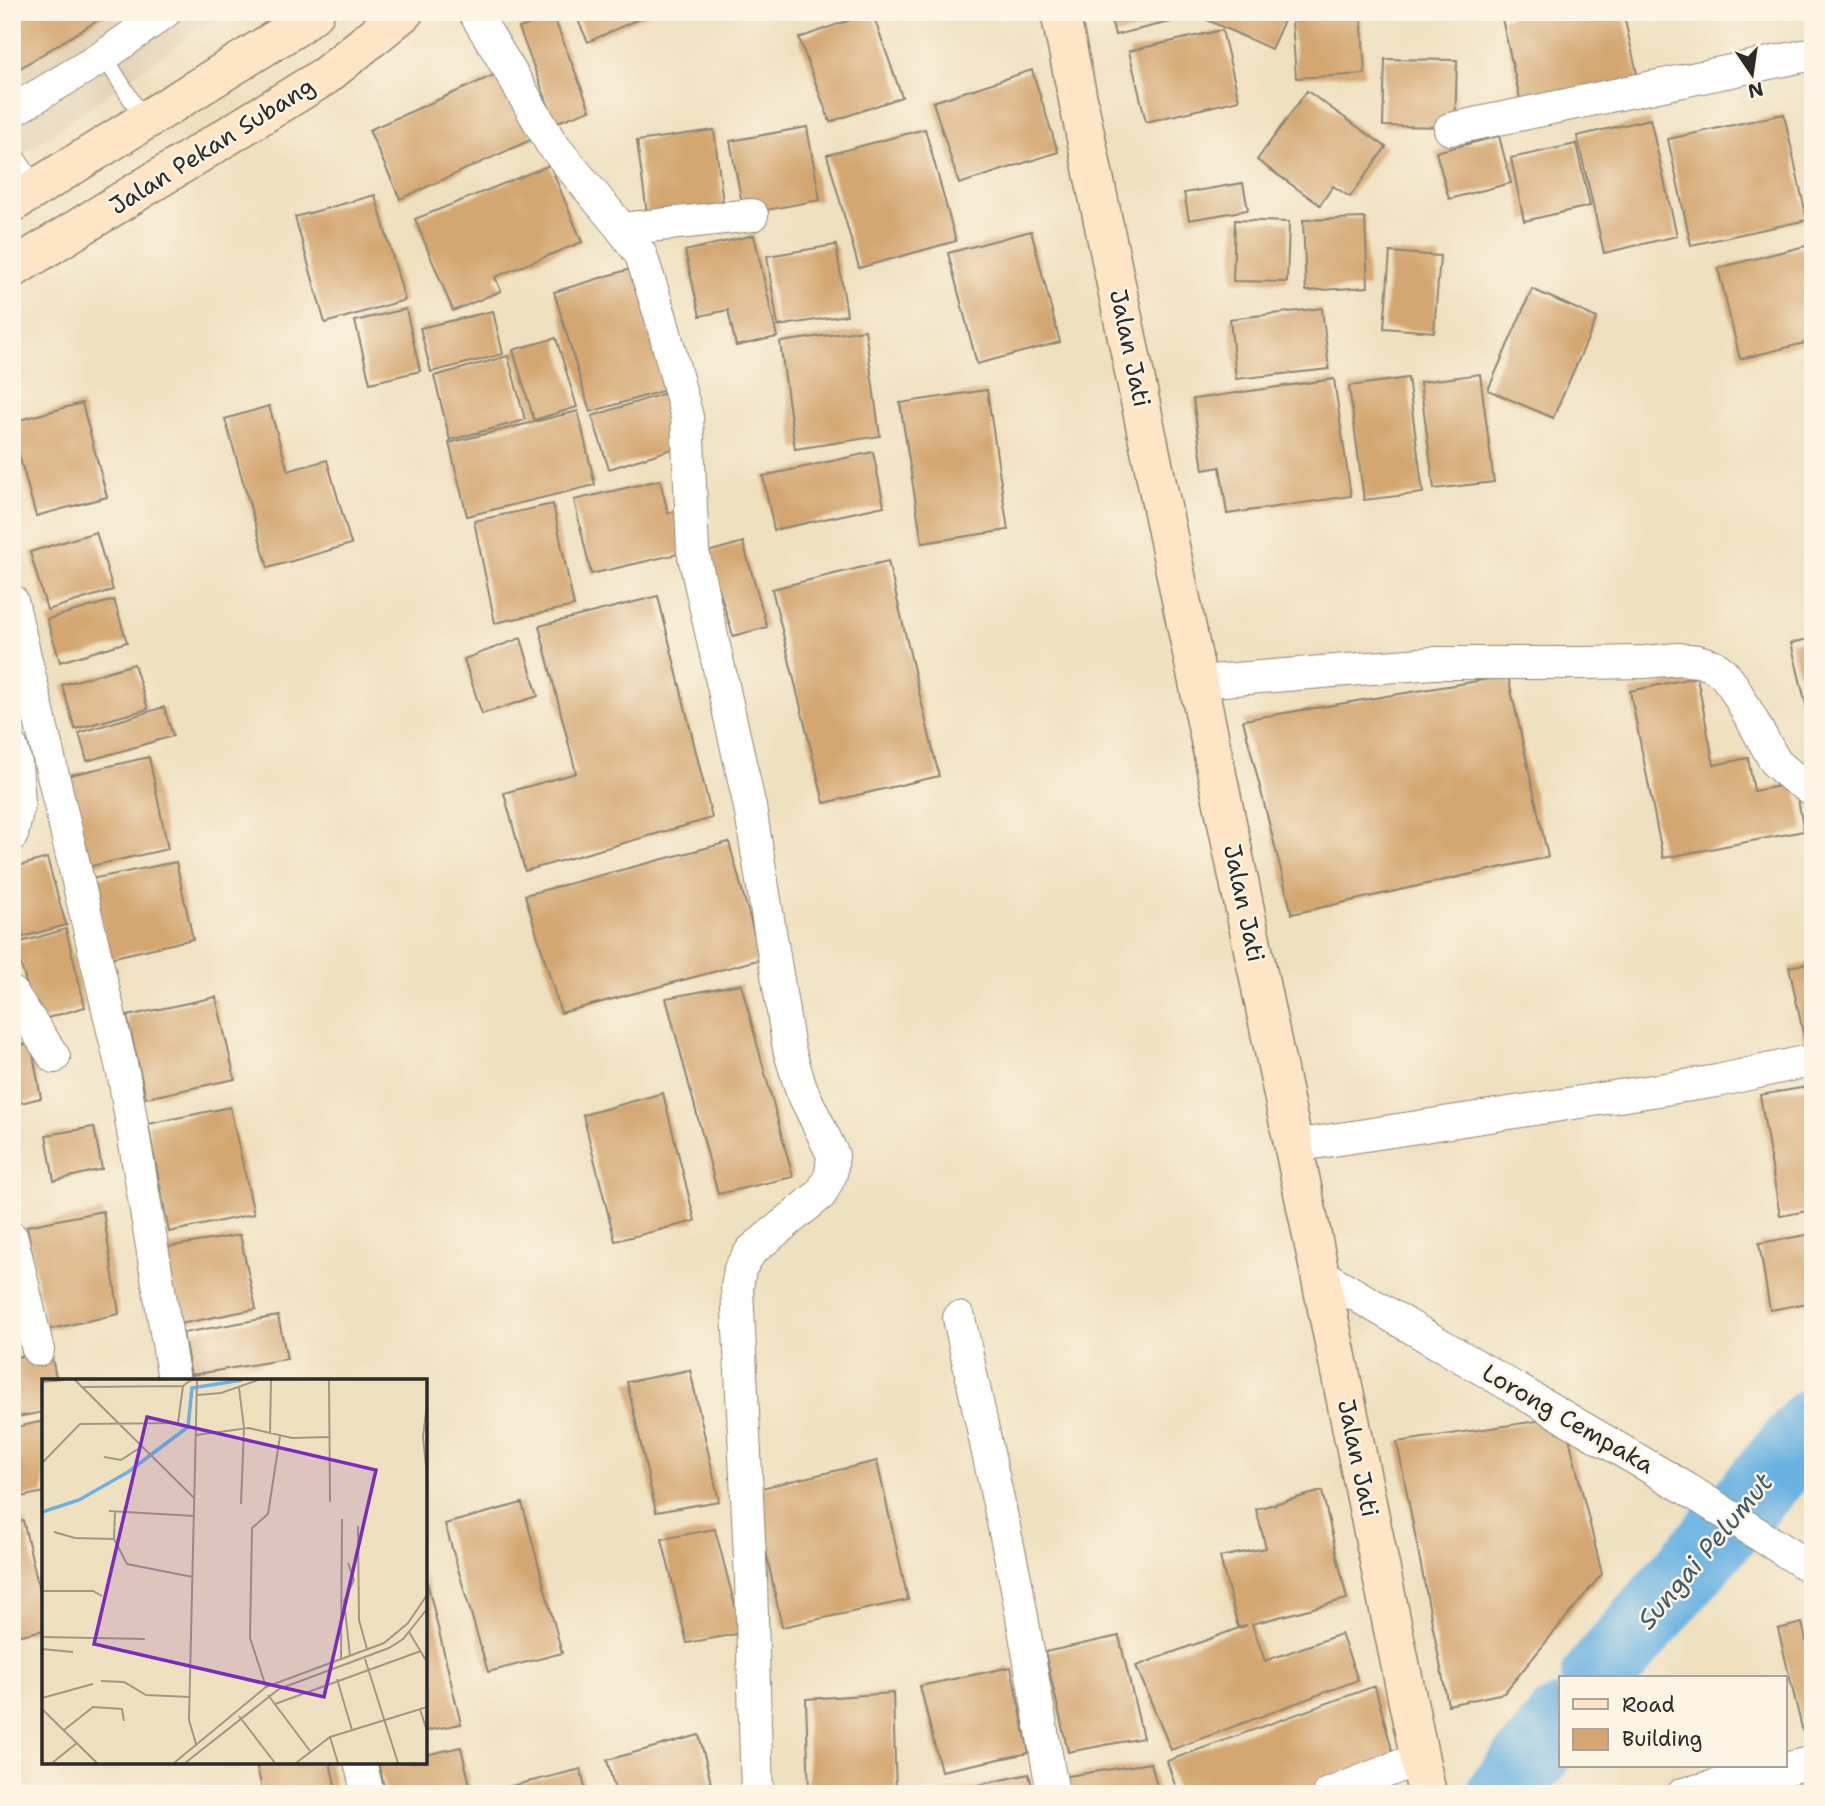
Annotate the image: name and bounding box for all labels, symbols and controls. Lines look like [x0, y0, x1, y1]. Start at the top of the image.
north arrow [1716, 38, 1786, 108]
street label: Jalan Pekan Subang [104, 70, 320, 222]
text: N [1746, 76, 1766, 104]
street label: Jalan Jati [1102, 286, 1158, 410]
street label: Jalan Jati [1216, 841, 1272, 965]
street label: Lorong Cempaka [1476, 1357, 1660, 1481]
inset map [42, 1379, 427, 1764]
street label: Jalan Jati [1330, 1396, 1386, 1520]
water label: Sungai Pelumut [1629, 1465, 1781, 1636]
legend [1559, 1676, 1786, 1768]
text: Road [1622, 1691, 1675, 1719]
text: Building [1622, 1725, 1702, 1753]

